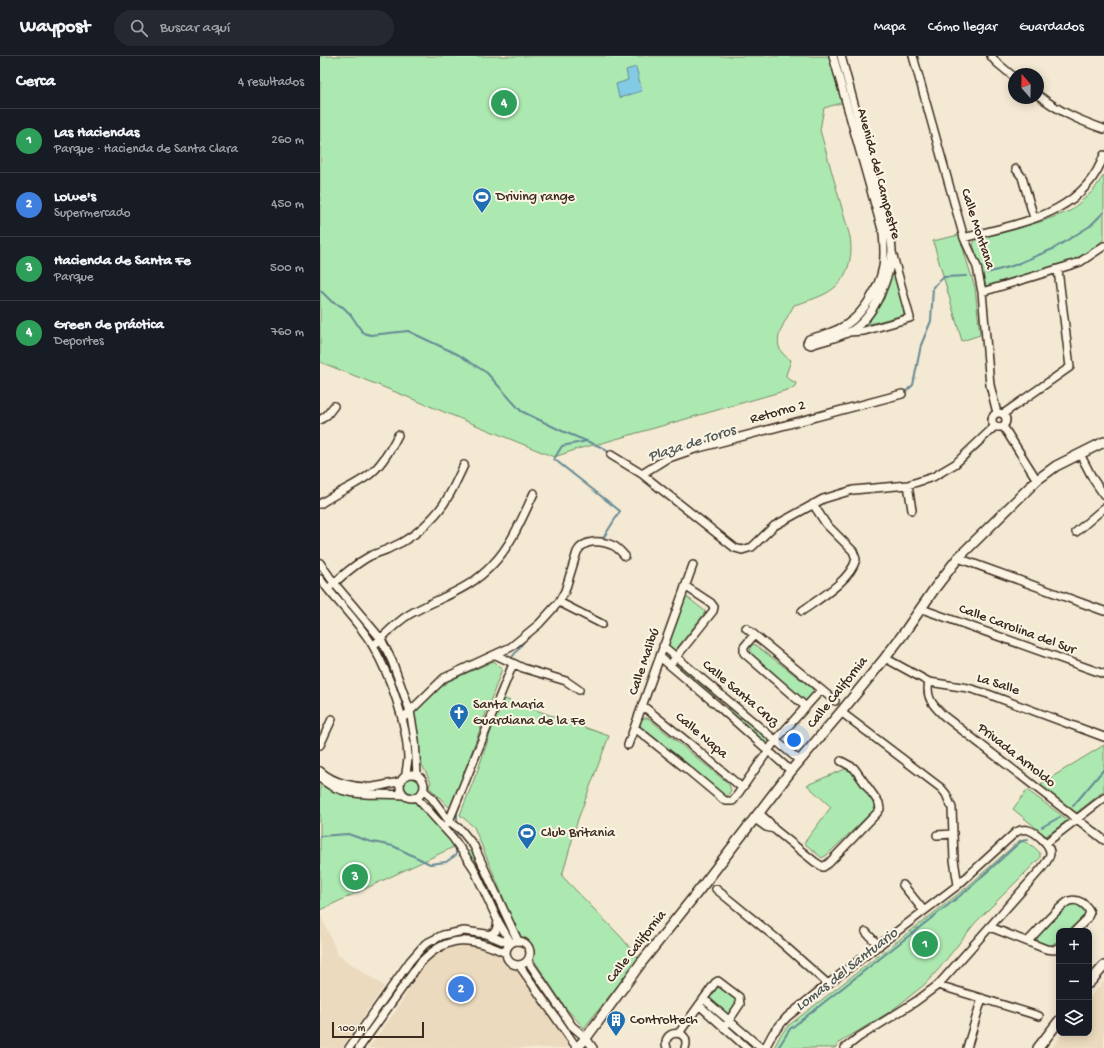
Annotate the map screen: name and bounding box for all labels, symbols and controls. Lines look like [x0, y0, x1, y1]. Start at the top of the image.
search box [114, 10, 394, 46]
text: Waypost [20, 16, 90, 39]
icon: search [128, 17, 150, 39]
text: Buscar aquí [160, 19, 230, 37]
text: Mapa [874, 19, 906, 36]
text: Cómo llegar [928, 19, 997, 36]
text: Guardados [1019, 19, 1084, 36]
north arrow [1008, 68, 1044, 104]
text: Cerca [16, 72, 55, 92]
text: 4 resultados [238, 75, 304, 90]
pin: 4 [491, 88, 517, 118]
street label: Avenida del Campestre [852, 107, 904, 242]
text: Las Haciendas [54, 124, 140, 142]
text: 1 [26, 133, 32, 148]
text: 260 m [271, 133, 304, 148]
text: Parque · Hacienda de Santa Clara [54, 142, 238, 157]
sports icon: Driving range [471, 186, 493, 214]
street label: Calle Montana [956, 187, 998, 273]
text: Lowe's [54, 188, 96, 206]
place label: Driving range [495, 189, 576, 206]
text: 2 [26, 197, 32, 212]
text: 450 m [271, 197, 304, 212]
text: Supermercado [54, 206, 130, 221]
text: Hacienda de Santa Fe [54, 252, 191, 270]
text: 3 [26, 261, 32, 276]
text: 500 m [270, 261, 304, 276]
text: Parque [54, 270, 94, 285]
text: Green de práctica [54, 316, 164, 334]
text: 4 [26, 325, 32, 340]
text: 760 m [271, 325, 304, 340]
text: Deportes [54, 334, 104, 349]
street label: Retorno 2 [748, 397, 808, 429]
water label: Plaza de Toros [646, 421, 739, 467]
street label: Calle Carolina del Sur [956, 601, 1079, 659]
street label: Calle Malibú [626, 626, 665, 698]
street label: Calle California [804, 653, 873, 732]
street label: Calle Santa Cruz [698, 657, 783, 732]
street label: La Salle [975, 670, 1022, 700]
place label: Santa Maria Guardiana de la Fe [473, 697, 586, 730]
church icon: Santa Maria Guardiana de la Fe [448, 702, 470, 730]
street label: Calle Napa [671, 709, 732, 764]
street label: Privada Arnoldo [973, 720, 1059, 792]
your location [784, 730, 804, 750]
sports icon: Club Britania [516, 822, 538, 850]
place label: Club Britania [541, 825, 616, 842]
pin: 3 [342, 862, 368, 892]
street label: Calle California [603, 906, 671, 987]
water label: Lomas del Santuario [792, 924, 903, 1016]
map controls [1056, 928, 1092, 1036]
button: + [1056, 928, 1092, 964]
pin: 1 [912, 929, 938, 959]
button: − [1056, 964, 1092, 1000]
pin: 2 [448, 974, 474, 1004]
button: layers [1056, 1000, 1092, 1036]
building icon: Controltech [605, 1009, 627, 1037]
place label: Controltech [630, 1012, 698, 1029]
scale bar [332, 1020, 424, 1039]
text: 100 m [338, 1023, 365, 1035]

